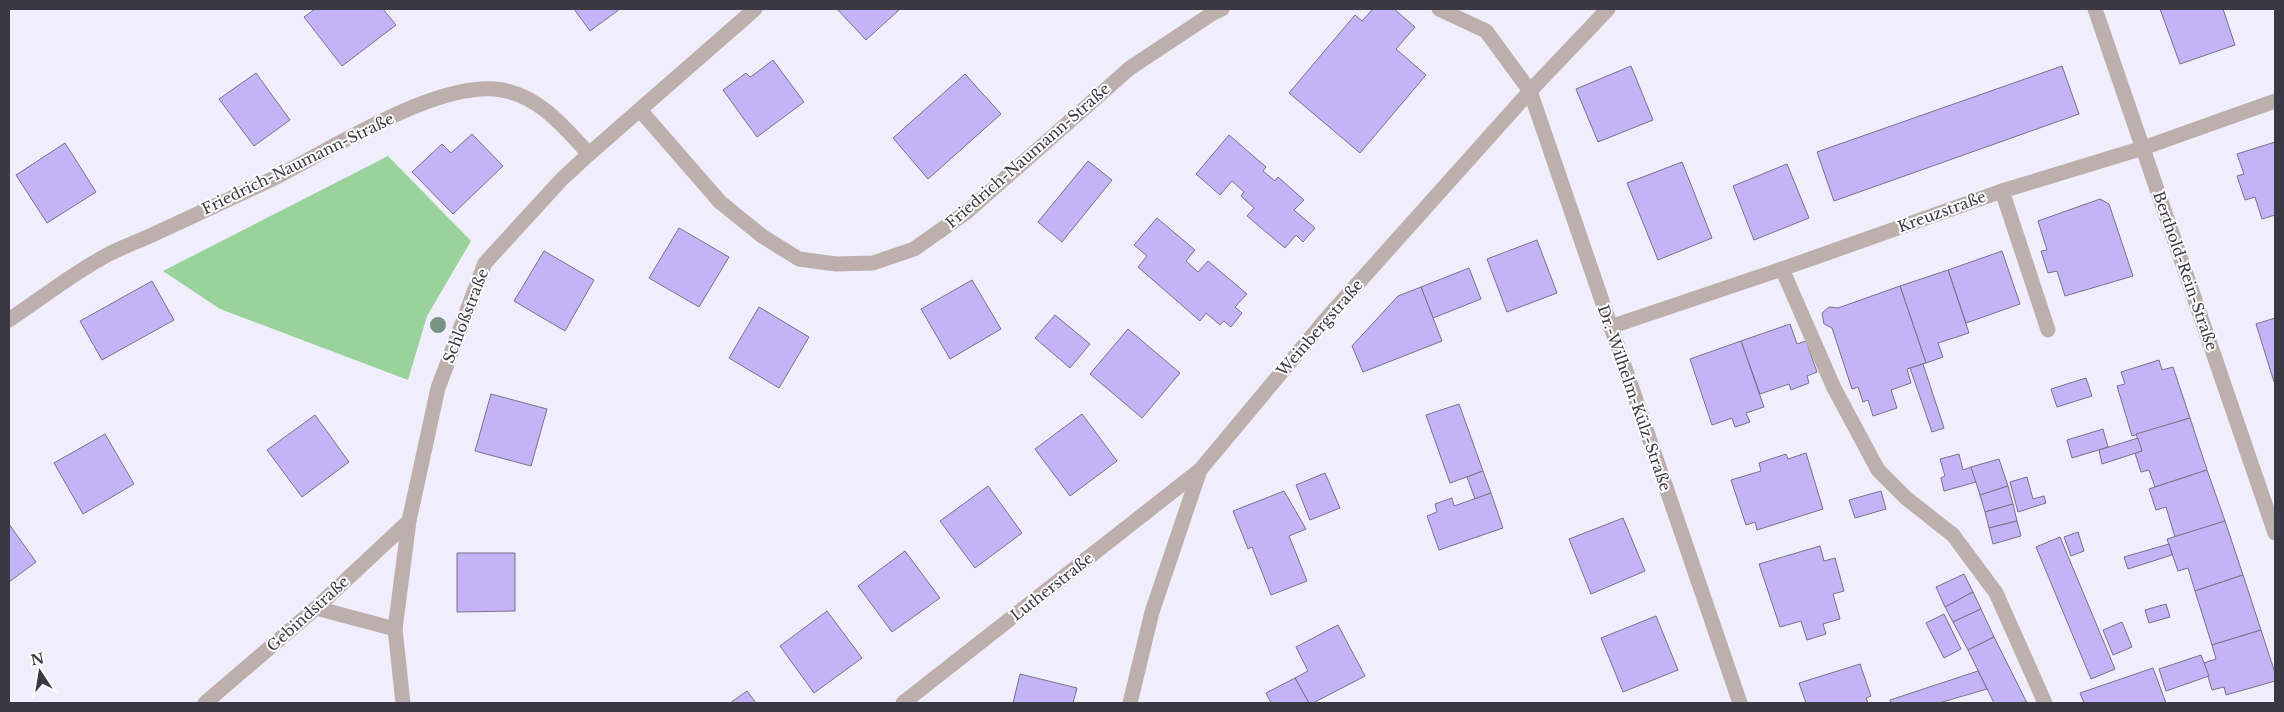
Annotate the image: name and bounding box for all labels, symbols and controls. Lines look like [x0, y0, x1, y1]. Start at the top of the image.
street label: Friedrich-Naumann-Straße [942, 79, 1114, 232]
street label: Friedrich-Naumann-Straße [199, 109, 397, 218]
street label: Kreuzstraße [1895, 187, 1989, 236]
street label: Berthold-Rein-Straße [2149, 189, 2222, 353]
street label: Schloßstraße [439, 266, 492, 366]
street label: Weinbergstraße [1272, 275, 1367, 381]
street label: Dr.-Wilhelm-Külz-Straße [1594, 302, 1675, 493]
street label: Lutherstraße [1007, 548, 1097, 625]
street label: Gebindstraße [263, 572, 353, 655]
north arrow [15, 647, 65, 697]
text: N [29, 649, 46, 669]

